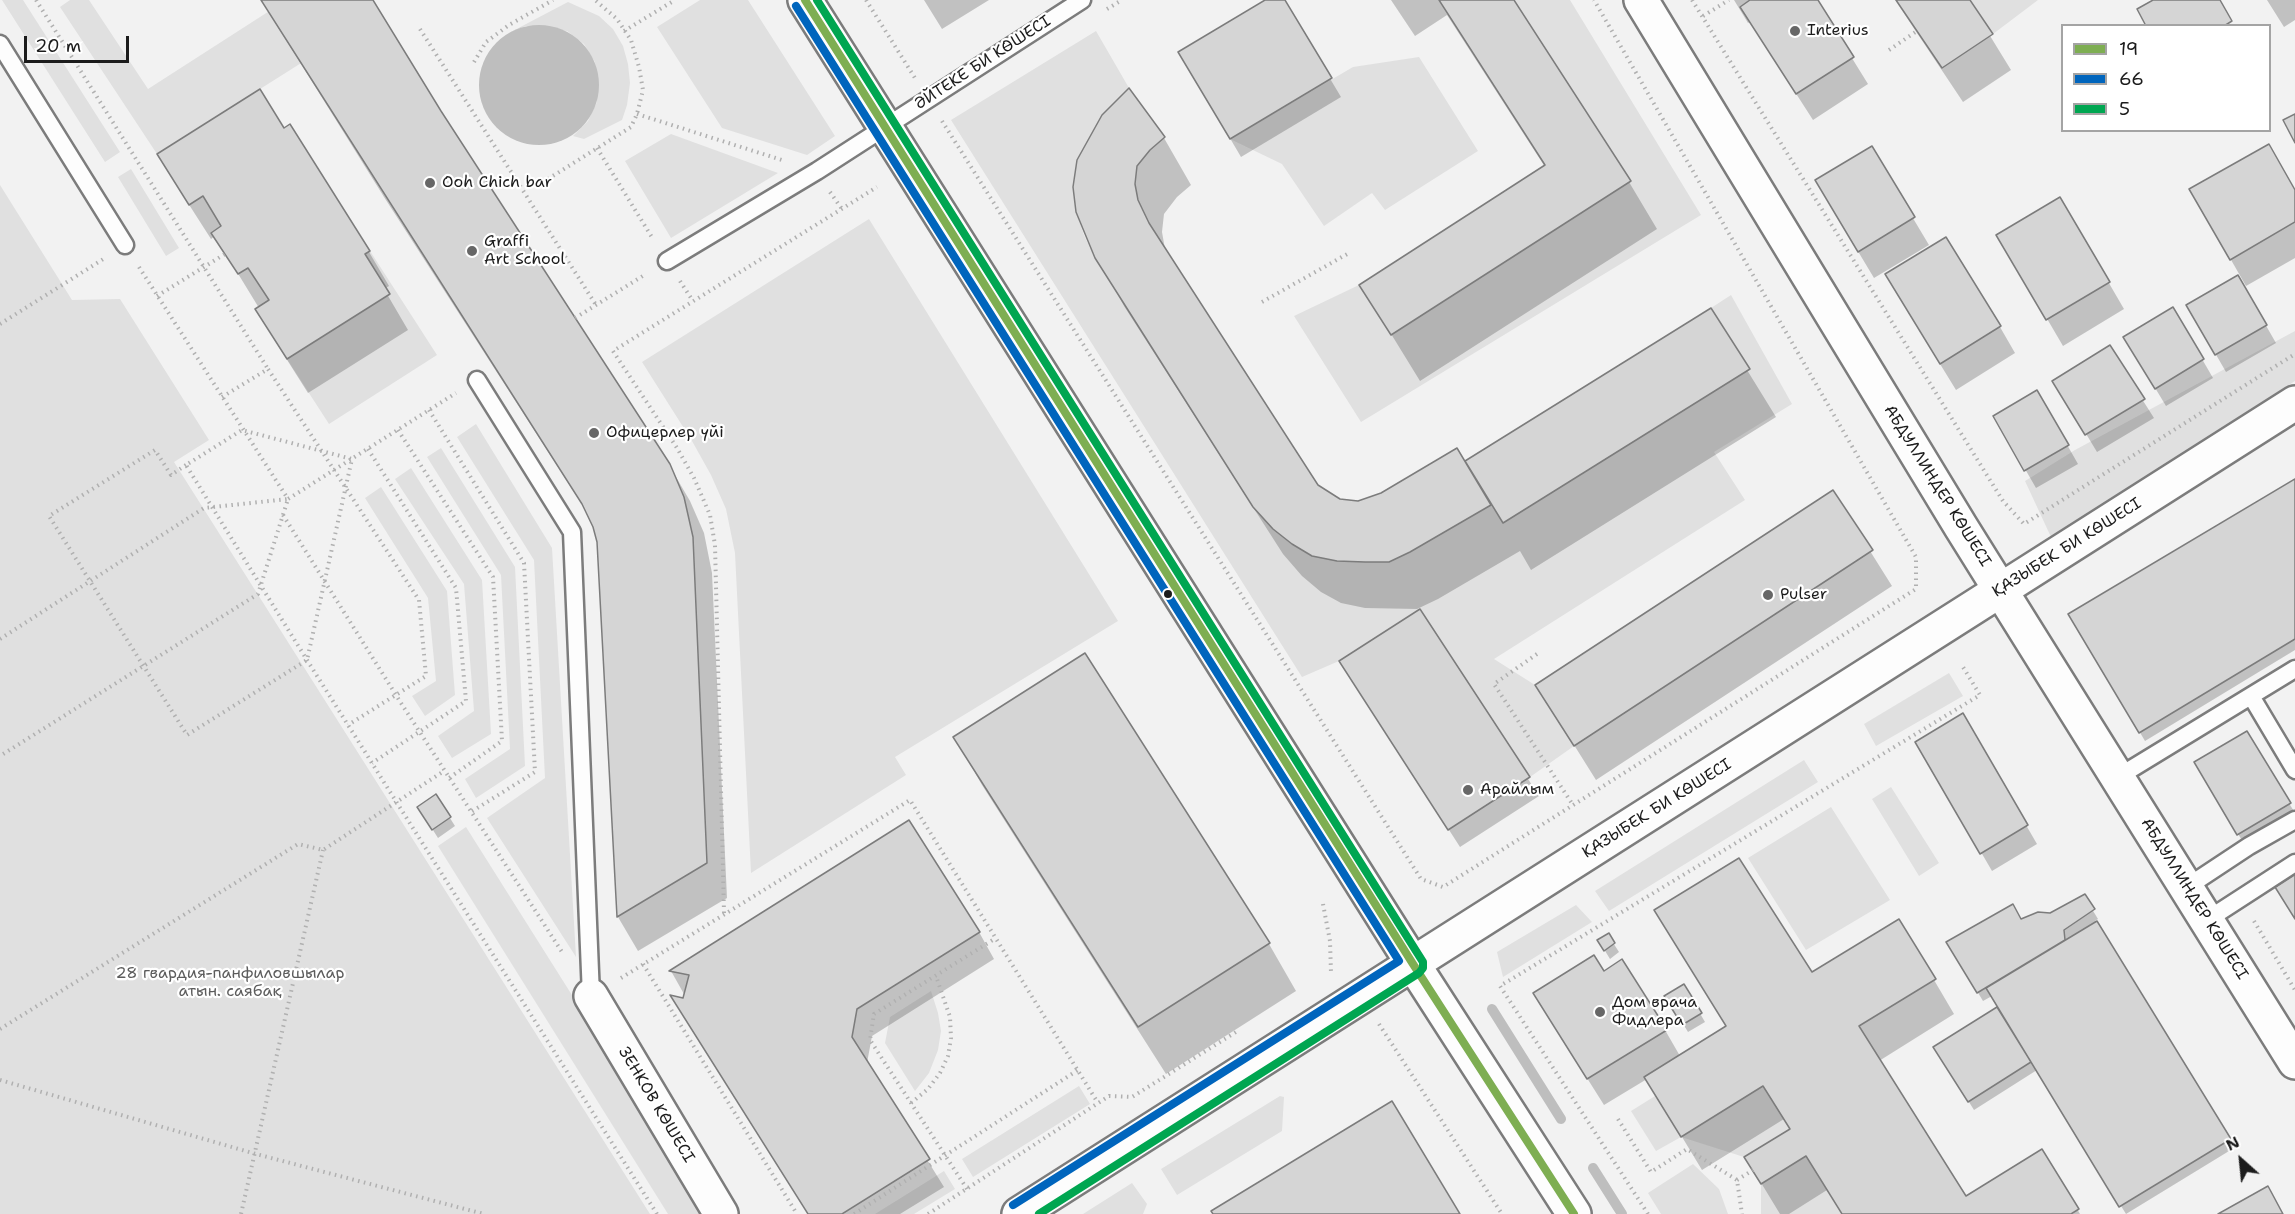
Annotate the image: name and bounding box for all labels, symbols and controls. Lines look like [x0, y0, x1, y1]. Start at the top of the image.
street label: ӘЙТЕКЕ БИ КӨШЕСІ [912, 12, 1054, 114]
place label: Interius [1807, 21, 1869, 41]
scale bar [27, 24, 132, 62]
marker: Interius [1788, 24, 1802, 38]
legend [2061, 24, 2271, 132]
text: 20 m [35, 34, 81, 58]
text: 19 [2119, 37, 2138, 61]
text: 66 [2119, 67, 2144, 91]
text: 5 [2119, 97, 2130, 121]
place label: Ooh Chich bar [442, 173, 552, 193]
marker: Ooh Chich bar [423, 176, 437, 190]
place label: Graffi Art School [484, 232, 565, 270]
marker: Graffi Art School [465, 244, 479, 258]
street label: АБДУЛЛИНДЕР КӨШЕСІ [1879, 402, 1995, 570]
place label: Офицерлер үйі [606, 423, 724, 443]
marker: Офицерлер үйі [587, 426, 601, 440]
street label: ҚАЗЫБЕК БИ КӨШЕСІ [1989, 494, 2145, 602]
place label: Pulser [1780, 585, 1827, 605]
unlabelled marker [1162, 588, 1174, 600]
marker: Pulser [1761, 588, 1775, 602]
street label: ҚАЗЫБЕК БИ КӨШЕСІ [1579, 755, 1735, 863]
place label: Арайлым [1480, 780, 1554, 800]
marker: Арайлым [1461, 783, 1475, 797]
street label: АБДУЛЛИНДЕР КӨШЕСІ [2136, 815, 2252, 983]
park label: 28 гвардия-панфиловшылар атын. саябақ [116, 964, 344, 1002]
place label: Дом врача Фидлера [1612, 993, 1697, 1031]
marker: Дом врача Фидлера [1593, 1005, 1607, 1019]
street label: ЗЕНКОВ КӨШЕСІ [614, 1044, 698, 1166]
north arrow [2211, 1130, 2271, 1190]
text: N [2222, 1131, 2243, 1156]

